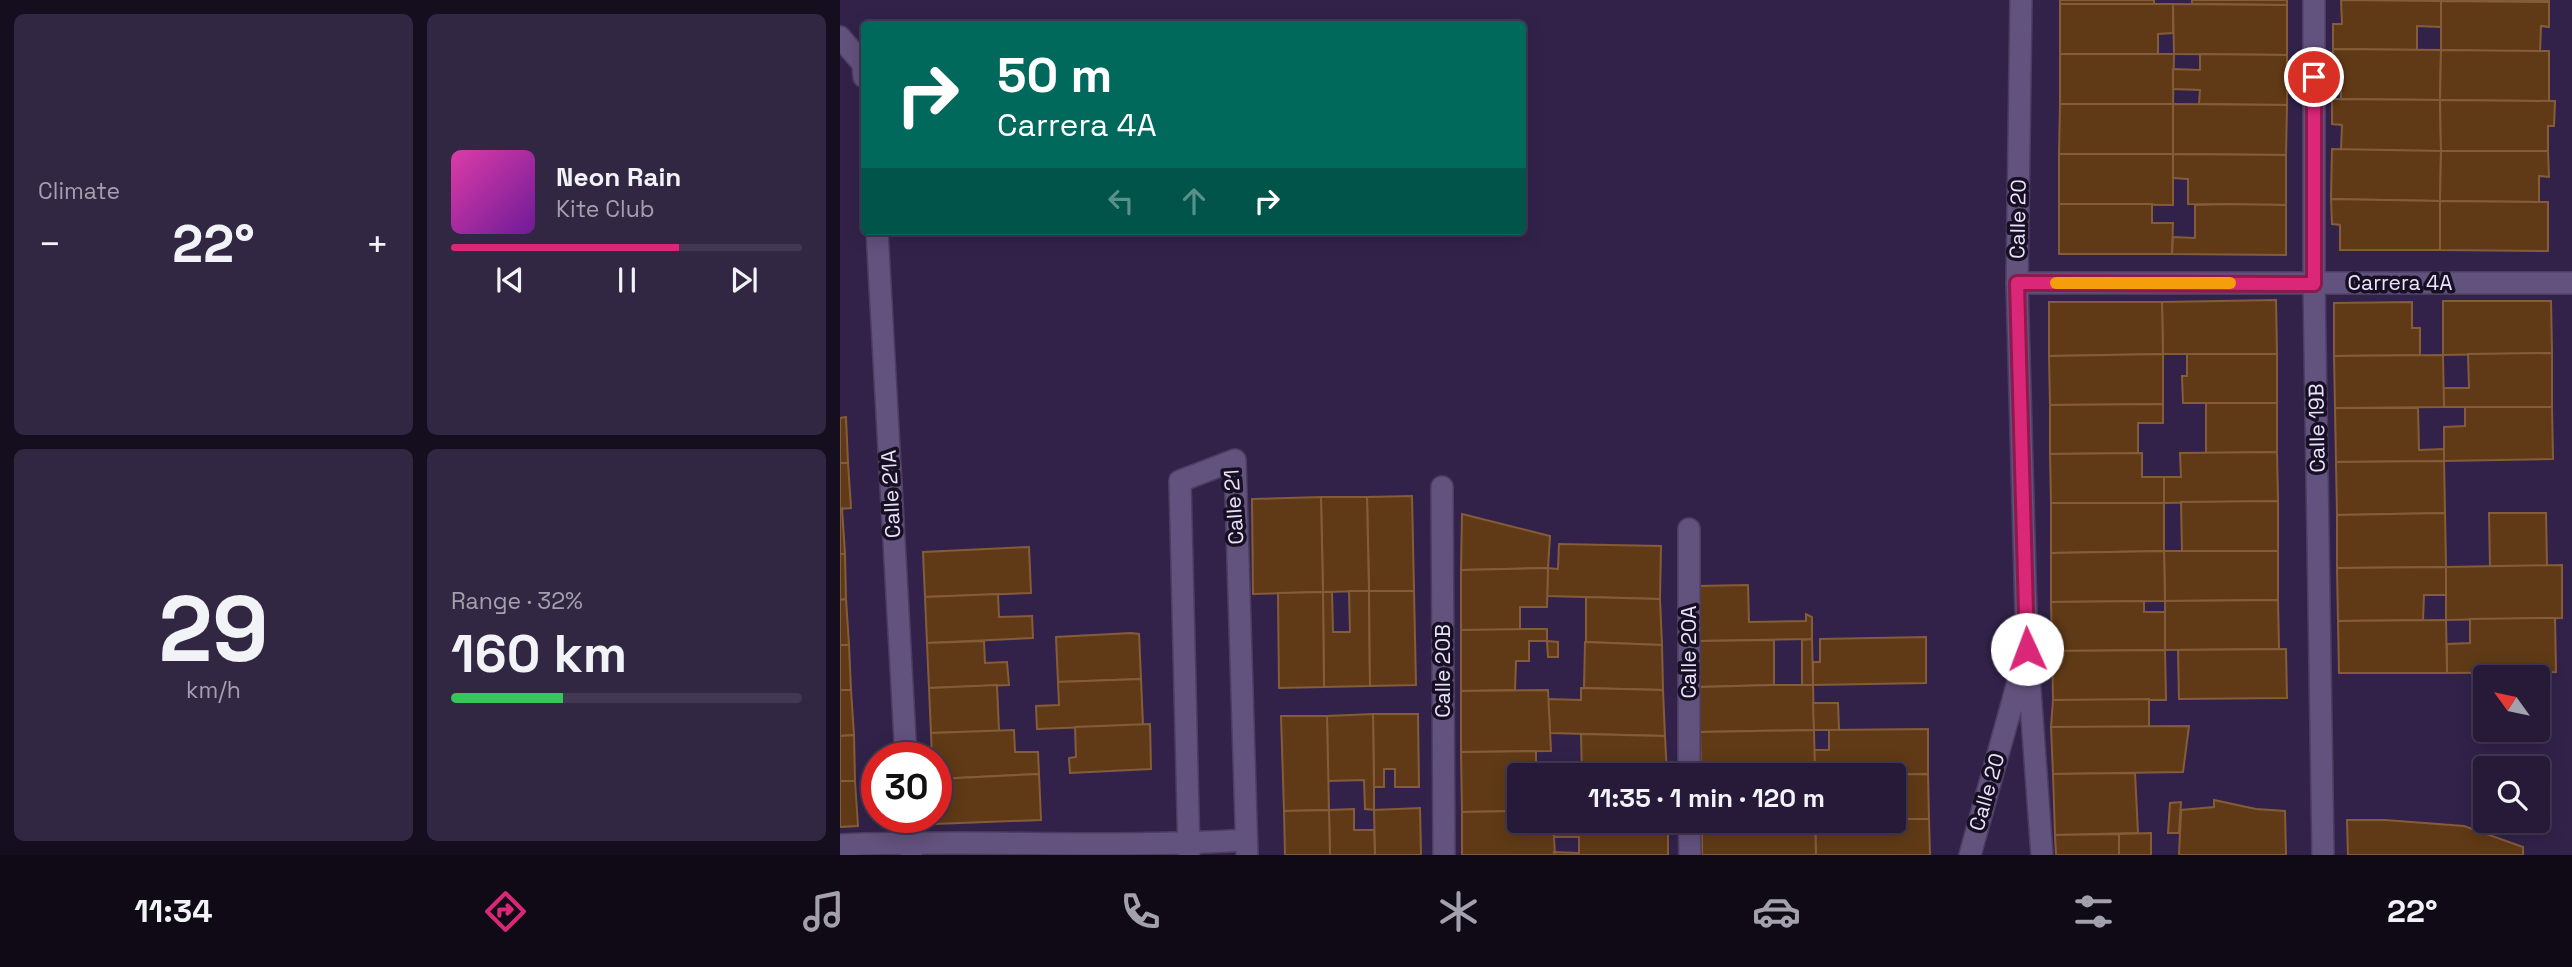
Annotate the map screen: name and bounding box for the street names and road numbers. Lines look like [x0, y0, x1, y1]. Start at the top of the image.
street label: Calle 20 [2003, 179, 2032, 259]
street label: Carrera 4A [2348, 269, 2452, 296]
street label: Calle 19B [2302, 383, 2331, 473]
street label: Calle 21A [875, 449, 906, 539]
street label: Calle 21 [1217, 469, 1250, 545]
street label: Calle 20A [1675, 605, 1702, 699]
street label: Calle 20B [1429, 624, 1456, 718]
street label: Calle 20 [1963, 750, 2010, 834]

